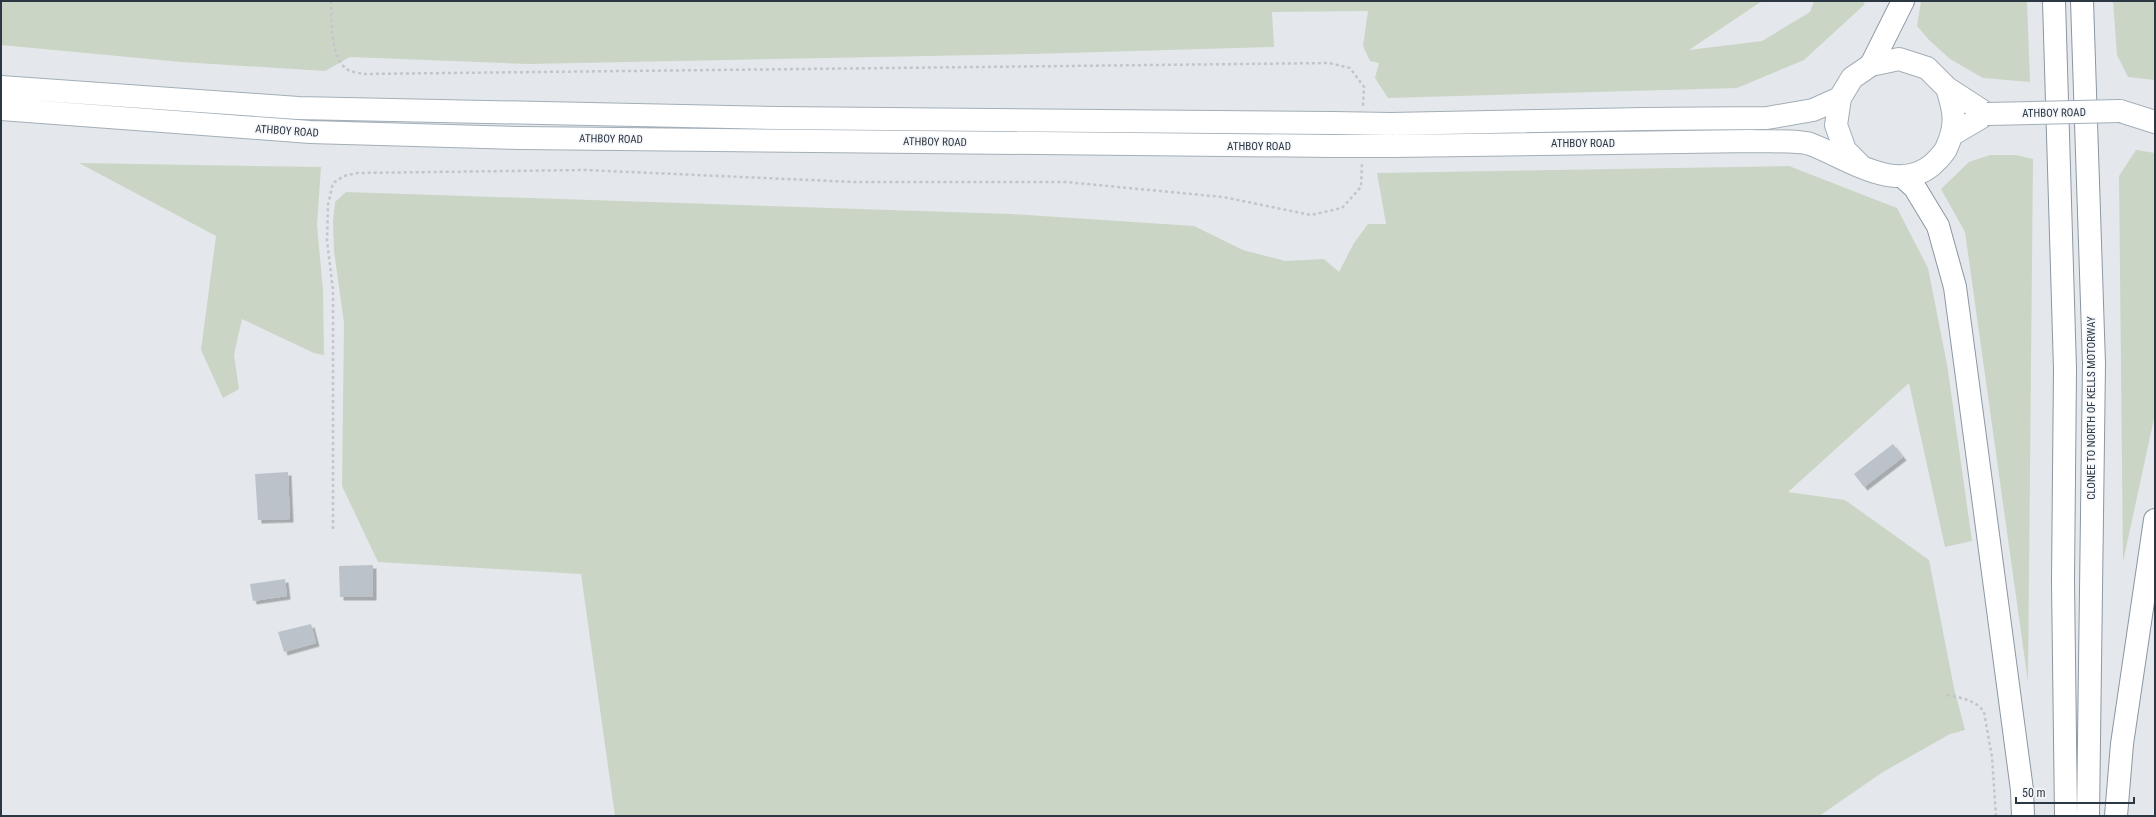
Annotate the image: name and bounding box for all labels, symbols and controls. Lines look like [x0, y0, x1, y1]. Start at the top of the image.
street label: ATHBOY ROAD [2022, 106, 2086, 120]
street label: ATHBOY ROAD [255, 122, 319, 140]
street label: ATHBOY ROAD [579, 132, 643, 146]
street label: ATHBOY ROAD [903, 135, 967, 149]
street label: ATHBOY ROAD [1551, 137, 1615, 150]
street label: ATHBOY ROAD [1227, 140, 1291, 153]
street label: CLONEE TO NORTH OF KELLS MOTORWAY [2085, 316, 2098, 500]
scale bar [2016, 779, 2134, 805]
text: 50 m [2022, 786, 2046, 800]

